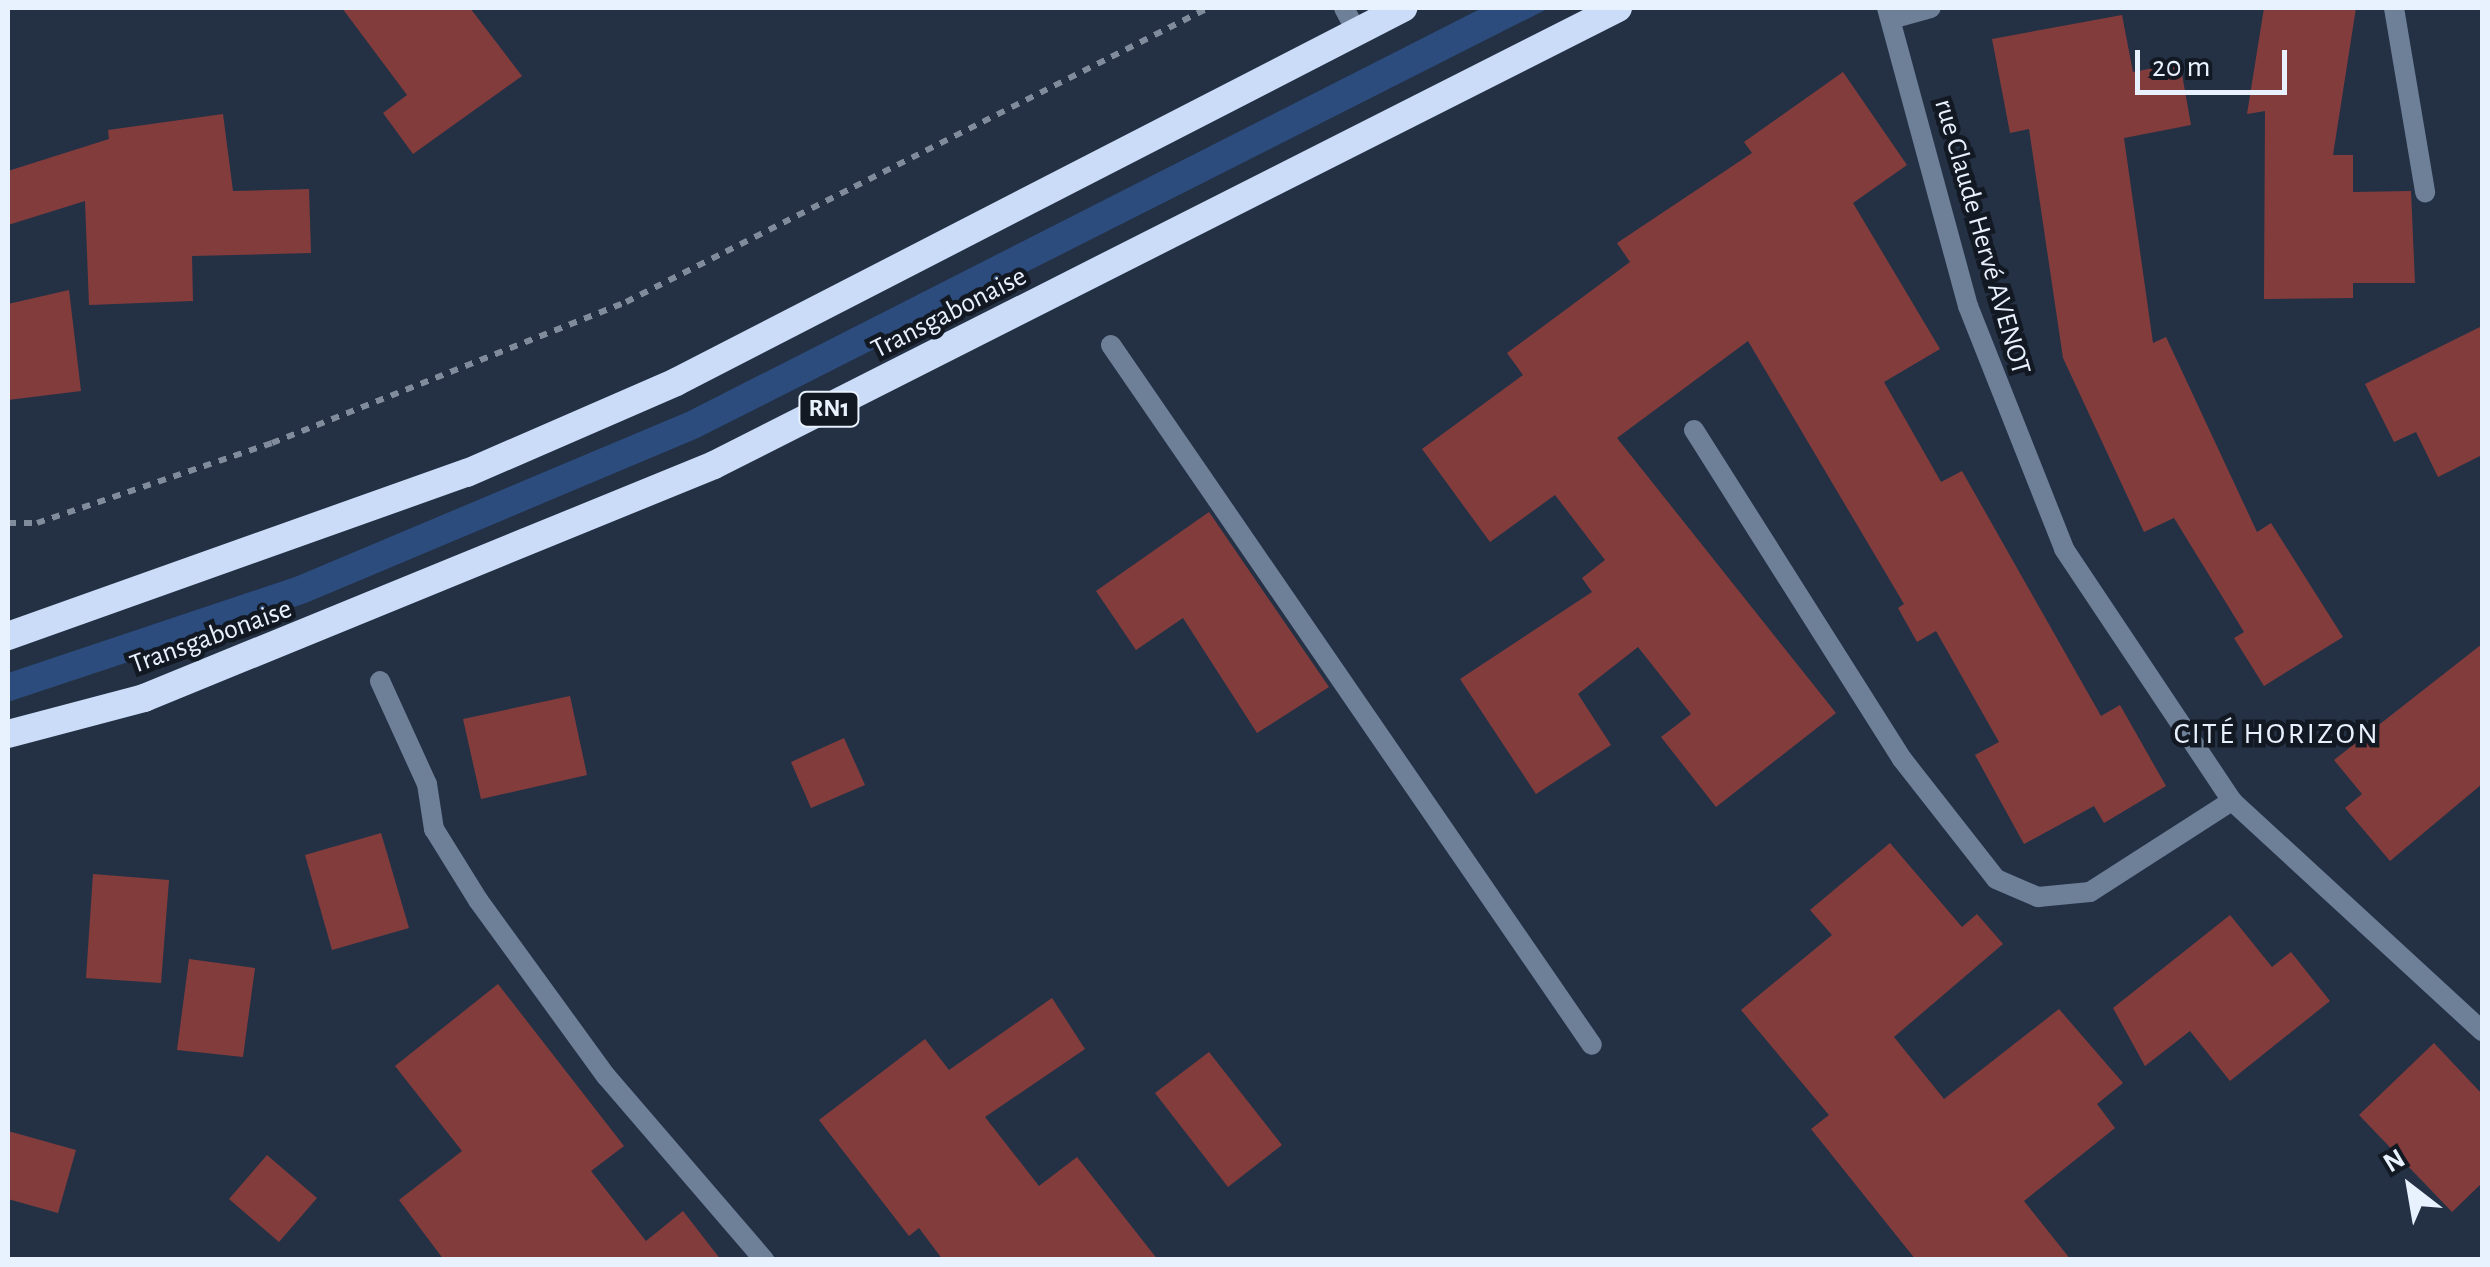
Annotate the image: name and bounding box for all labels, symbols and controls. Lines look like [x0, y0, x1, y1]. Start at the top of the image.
scale bar [2140, 30, 2292, 92]
text: 20 m [2152, 52, 2210, 82]
street label: rue Claude Hervé AVENOT [1927, 95, 2037, 379]
street label: Transgabonaise [866, 260, 1032, 366]
road number: RN1 [796, 389, 862, 429]
street label: Transgabonaise [126, 592, 296, 682]
district label: CITÉ HORIZON [2174, 716, 2380, 752]
north arrow [2360, 1137, 2460, 1237]
text: N [2379, 1144, 2410, 1178]

